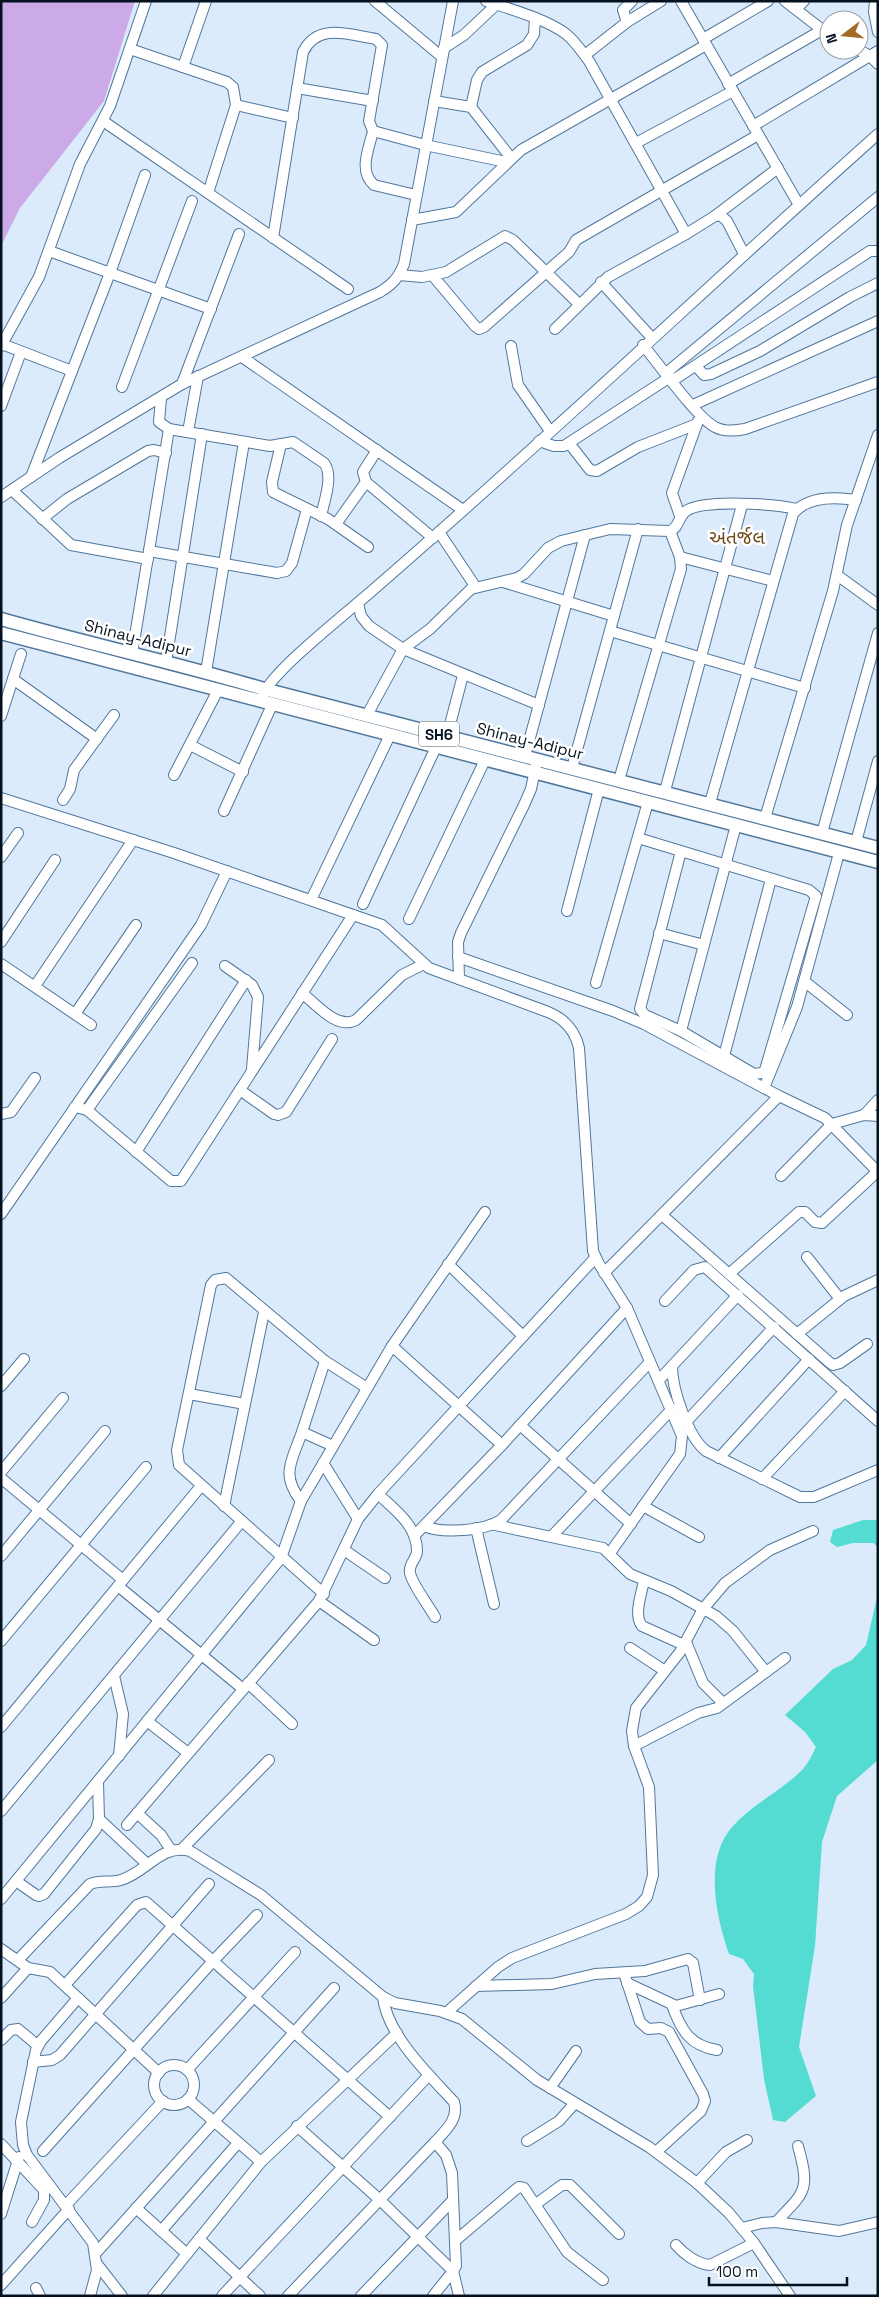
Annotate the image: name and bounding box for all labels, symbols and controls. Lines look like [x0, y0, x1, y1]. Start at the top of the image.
north arrow [819, 10, 869, 60]
text: N [822, 32, 841, 46]
district label: અંતર્જલ [709, 525, 765, 550]
street label: Shinay-Adipur [82, 615, 194, 661]
street label: Shinay-Adipur [474, 718, 586, 764]
road number: SH6 [419, 722, 459, 746]
scale bar [709, 2254, 846, 2286]
text: 100 m [716, 2262, 758, 2281]

